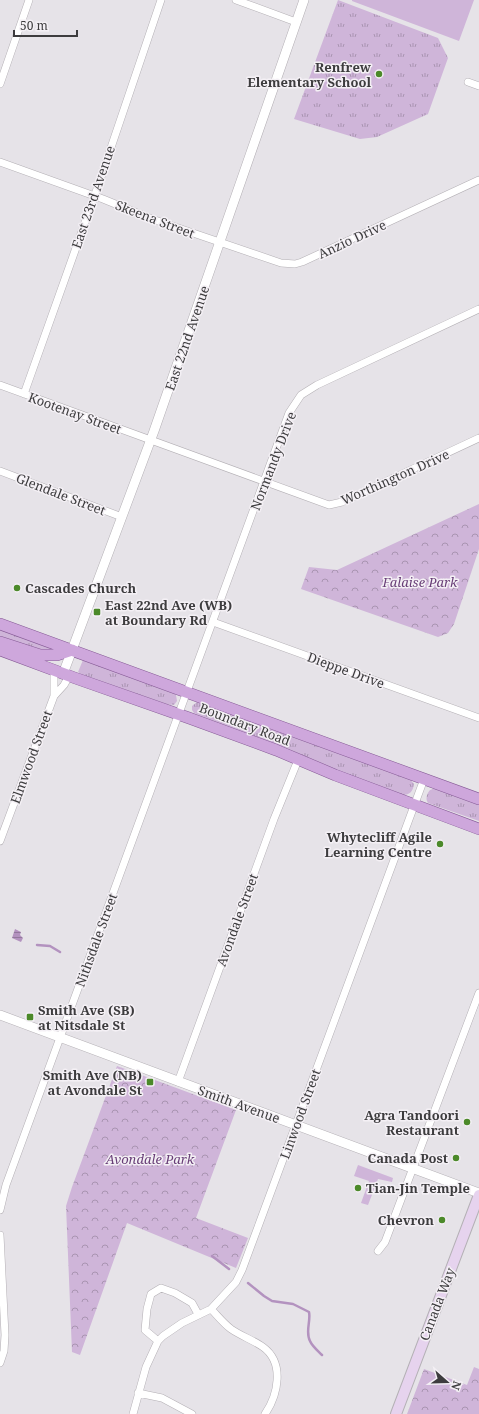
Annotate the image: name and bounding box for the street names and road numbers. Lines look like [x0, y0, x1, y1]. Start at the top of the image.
street label: East 23rd Avenue [67, 143, 119, 251]
street label: Skeena Street [113, 196, 198, 243]
street label: Anzio Drive [315, 215, 389, 263]
street label: East 22nd Avenue [161, 283, 213, 393]
street label: Kootenay Street [26, 388, 124, 438]
street label: Normandy Drive [246, 409, 300, 513]
street label: Worthington Drive [338, 445, 452, 509]
street label: Glendale Street [14, 469, 109, 519]
street label: Dieppe Drive [305, 648, 387, 692]
street label: Boundary Road [197, 698, 293, 750]
street label: Elmwood Street [6, 707, 56, 806]
street label: Avondale Street [212, 871, 262, 969]
street label: Nithsdale Street [71, 890, 121, 989]
street label: Linwood Street [275, 1066, 325, 1161]
street label: Smith Avenue [195, 1081, 283, 1127]
street label: Canada Way [415, 1264, 459, 1343]

